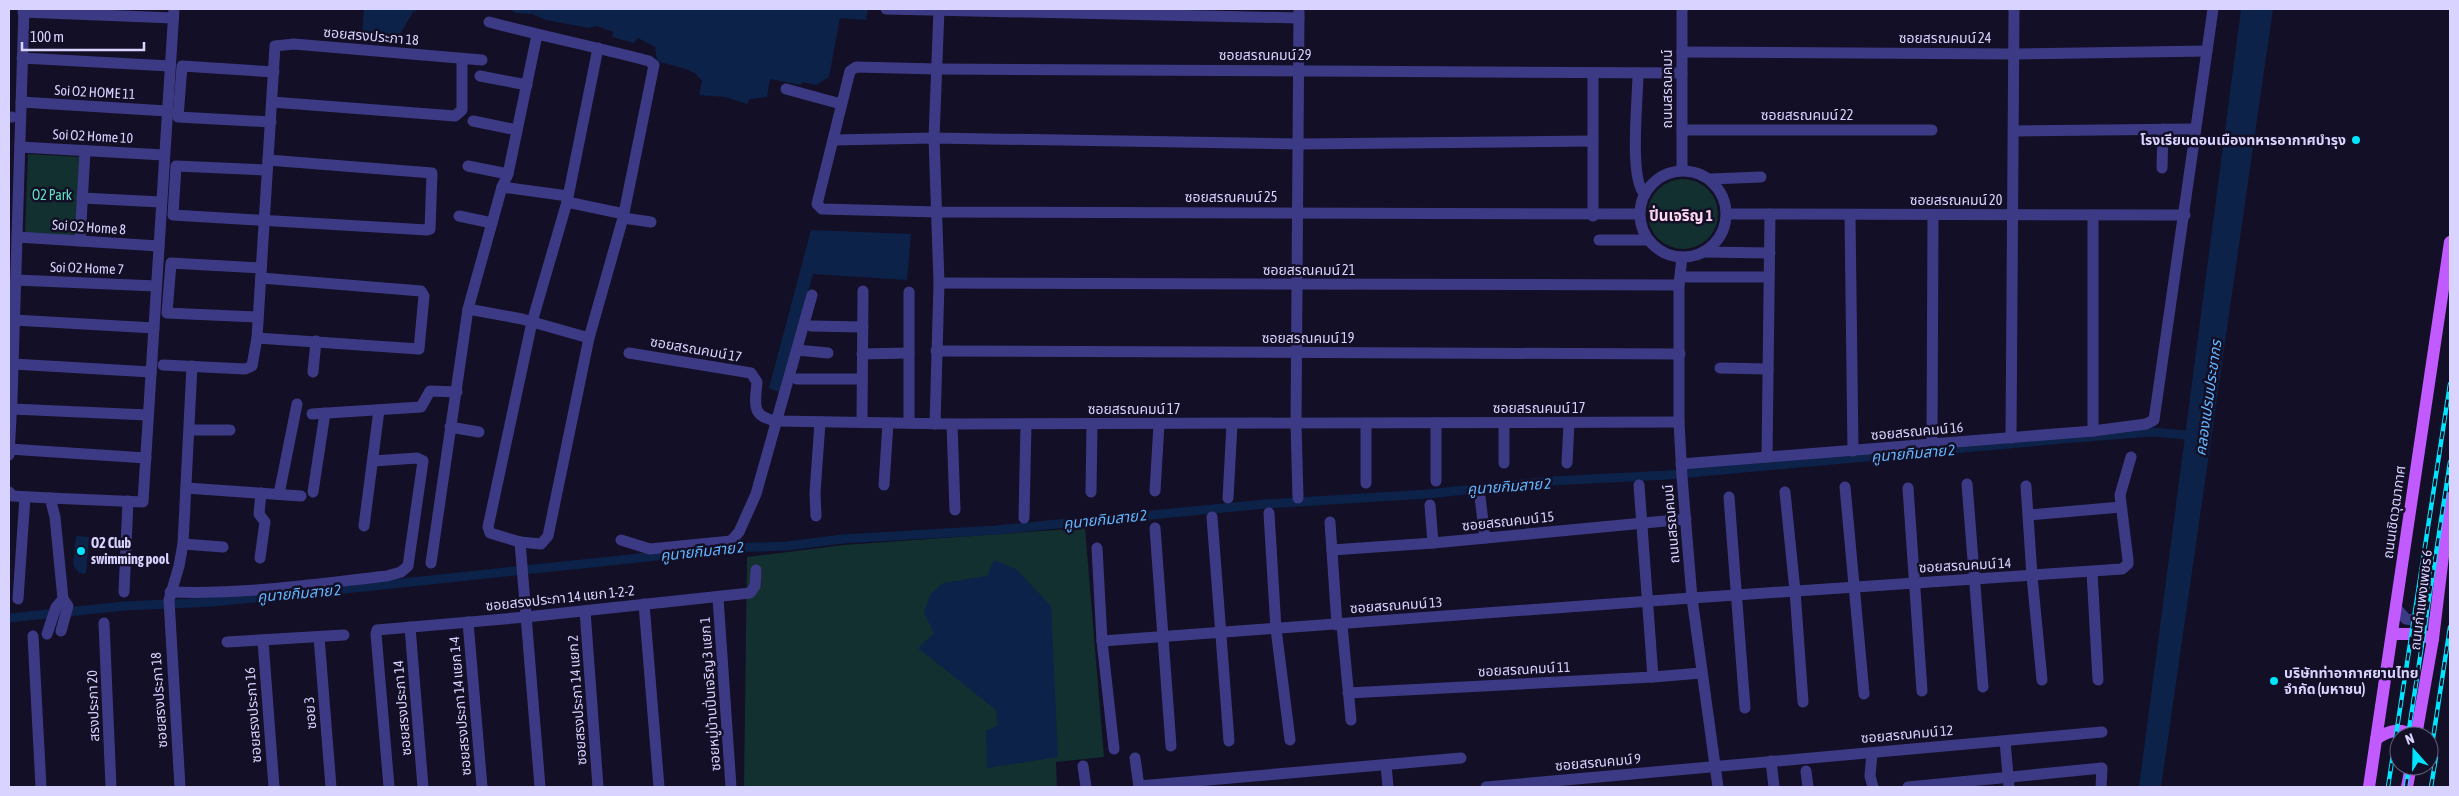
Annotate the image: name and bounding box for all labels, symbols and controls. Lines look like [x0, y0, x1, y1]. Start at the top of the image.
scale bar [22, 20, 145, 52]
street label: ซอยสรงประภา 18 [323, 24, 420, 48]
text: 100 m [30, 28, 64, 45]
street label: ซอยสรณคมน์ 24 [1899, 30, 1992, 46]
street label: ซอยสรณคมน์ 29 [1219, 47, 1311, 63]
street label: ถนนสรณคมน์ [1659, 50, 1675, 128]
street label: Soi O2 HOME 11 [54, 82, 136, 102]
street label: ซอยสรณคมน์ 22 [1761, 107, 1853, 123]
street label: Soi O2 Home 10 [52, 126, 134, 146]
place label: โรงเรียนดอนเมืองทหารอากาศบำรุง [2140, 132, 2346, 149]
marker: โรงเรียนดอนเมืองทหารอากาศบำรุง [2350, 134, 2362, 146]
park label: O2 Park [32, 187, 72, 203]
street label: ซอยสรณคมน์ 25 [1185, 189, 1277, 205]
street label: ซอยสรณคมน์ 20 [1910, 192, 2003, 208]
district label: ปิ่นเจริญ 1 [1649, 205, 1713, 224]
street label: Soi O2 Home 8 [52, 216, 127, 238]
street label: Soi O2 Home 7 [50, 259, 124, 277]
street label: ซอยสรณคมน์ 21 [1263, 262, 1355, 278]
street label: ซอยสรณคมน์ 19 [1262, 330, 1354, 346]
street label: ซอยสรณคมน์ 17 [649, 333, 743, 365]
water label: คลองเปรมประชากร [2191, 338, 2225, 457]
street label: ซอยสรณคมน์ 17 [1493, 400, 1585, 416]
street label: ซอยสรณคมน์ 17 [1088, 401, 1180, 417]
street label: ซอยสรณคมน์ 16 [1870, 419, 1964, 443]
water label: คูนายกิมสาย 2 [1870, 441, 1956, 466]
street label: ถนนเชิดวุฒากาศ [2380, 464, 2409, 560]
water label: คูนายกิมสาย 2 [1466, 475, 1552, 498]
street label: ถนนสรณคมน์ [1660, 484, 1682, 564]
water label: คูนายกิมสาย 2 [1062, 506, 1148, 533]
street label: ซอยสรณคมน์ 15 [1461, 508, 1555, 534]
place label: O2 Club swimming pool [91, 535, 169, 567]
water label: คูนายกิมสาย 2 [659, 538, 745, 565]
marker: O2 Club swimming pool [75, 545, 87, 557]
street label: ถนนกำแพงเพชร 6 [2407, 548, 2435, 651]
street label: ซอยสรณคมน์ 14 [1918, 555, 2012, 575]
water label: คูนายกิมสาย 2 [256, 581, 342, 606]
street label: ซอยสรงประภา 14 แยก 1-2-2 [485, 582, 635, 614]
street label: ซอยสรณคมน์ 13 [1349, 594, 1443, 616]
street label: ซอยหมู่บ้านปิ่นเจริญ 3 แยก 1 [695, 616, 724, 772]
street label: ซอยสรงประภา 14 แยก 2 [564, 634, 590, 766]
street label: ซอยสรงประภา 14 แยก 1-4 [446, 635, 474, 776]
street label: ซอยสรงประภา 18 [148, 651, 170, 748]
street label: ซอยสรงประภา 14 [390, 659, 414, 756]
street label: ซอยสรณคมน์ 11 [1477, 659, 1571, 679]
place label: บริษัทท่าอากาศยานไทย จำกัด (มหาชน) [2284, 665, 2419, 697]
street label: ซอยสรงประภา 16 [242, 666, 264, 763]
street label: สรงประภา 20 [84, 670, 102, 742]
marker: บริษัทท่าอากาศยานไทย จำกัด (มหาชน) [2268, 675, 2280, 687]
street label: ซอย 3 [301, 696, 319, 730]
street label: ซอยสรณคมน์ 12 [1860, 722, 1954, 746]
north arrow [2389, 726, 2439, 776]
text: N [2403, 730, 2416, 748]
street label: ซอยสรณคมน์ 9 [1554, 750, 1642, 774]

